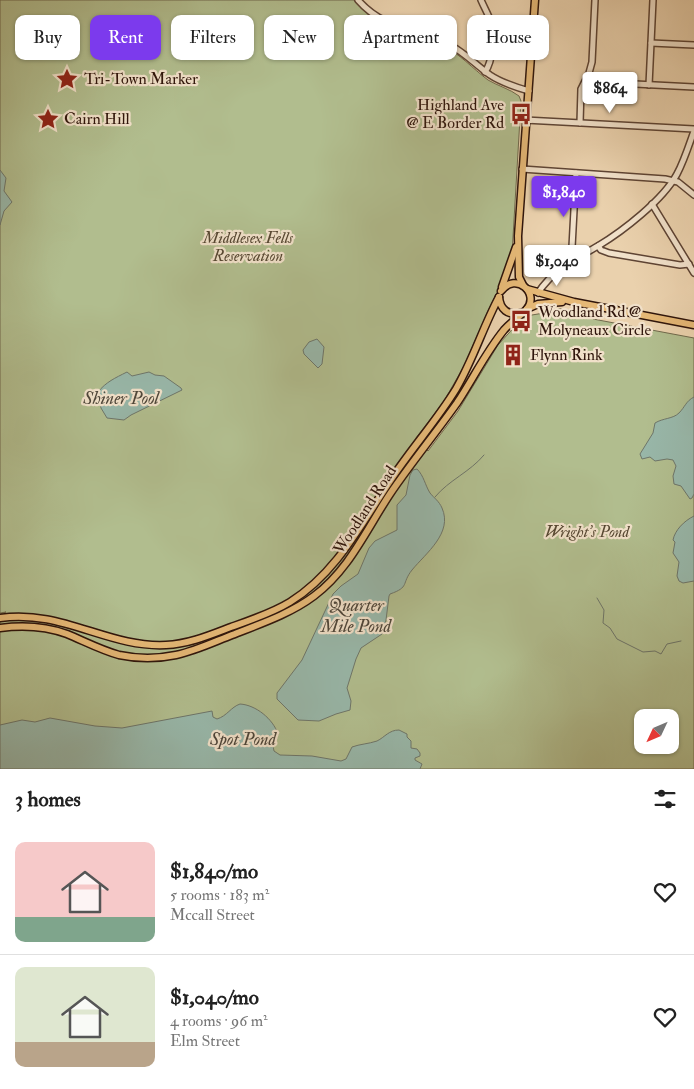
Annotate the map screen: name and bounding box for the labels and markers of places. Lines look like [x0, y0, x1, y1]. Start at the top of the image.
place icon: Tri-Town Marker [54, 66, 80, 92]
place label: Tri-Town Marker [84, 69, 198, 89]
pin: $864 [580, 72, 640, 114]
place label: Highland Ave @ E Border Rd [406, 95, 504, 133]
bus stop icon: Highland Ave @ E Border Rd [508, 101, 534, 127]
place icon: Cairn Hill [35, 106, 61, 132]
place label: Cairn Hill [64, 109, 130, 129]
pin: $1,840 [523, 176, 605, 218]
pin: $1,040 [516, 244, 598, 287]
place label: Woodland Rd @ Molyneaux Circle [537, 302, 651, 340]
bus stop icon: Woodland Rd @ Molyneaux Circle [508, 308, 534, 334]
building icon: Flynn Rink [500, 342, 526, 368]
place label: Flynn Rink [530, 345, 603, 365]

